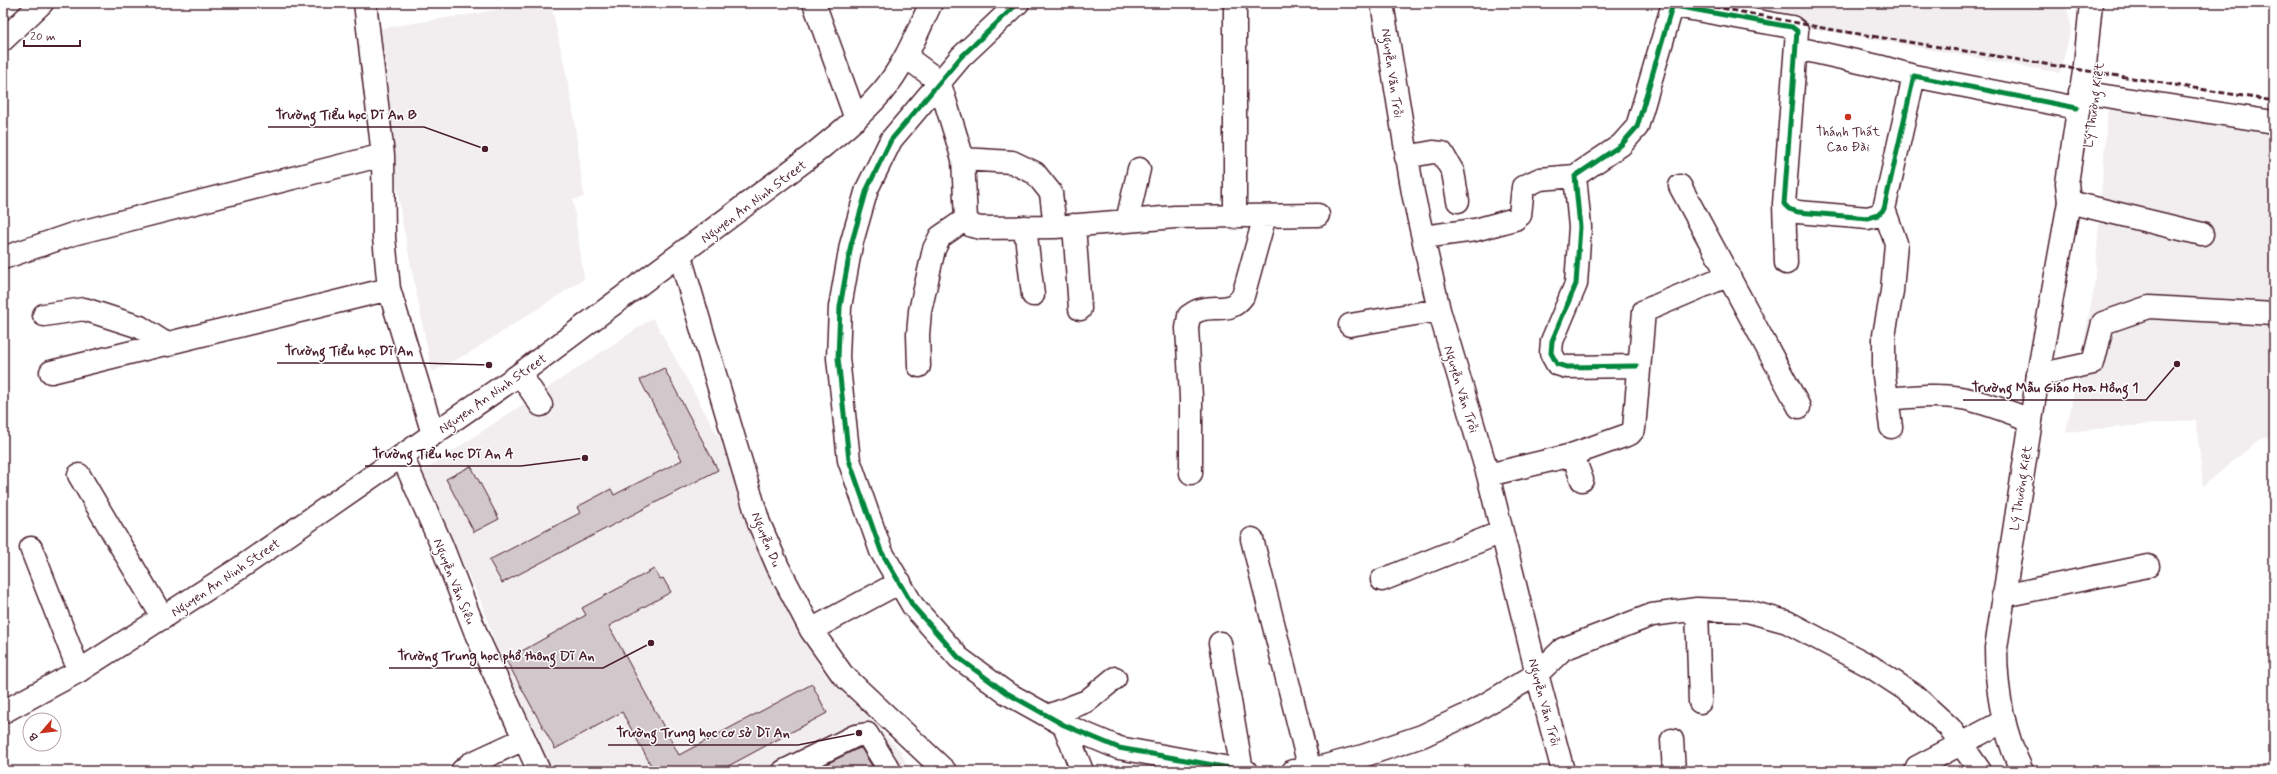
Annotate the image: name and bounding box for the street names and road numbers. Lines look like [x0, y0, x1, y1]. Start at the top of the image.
street label: Nguyễn Văn Trỗi [1375, 27, 1406, 119]
street label: Lý Thường Kiệt [2080, 61, 2111, 149]
street label: Nguyen An Ninh Street [698, 157, 811, 249]
street label: Nguyễn Văn Trỗi [1437, 344, 1482, 436]
street label: Nguyen An Ninh Street [436, 351, 551, 440]
street label: Lý Thường Kiệt [2006, 444, 2039, 532]
street label: Nguyễn Du [745, 510, 784, 570]
street label: Nguyen An Ninh Street [168, 535, 285, 623]
street label: Nguyễn Văn Siêu [427, 536, 479, 628]
street label: Nguyễn Văn Trỗi [1522, 657, 1563, 749]

